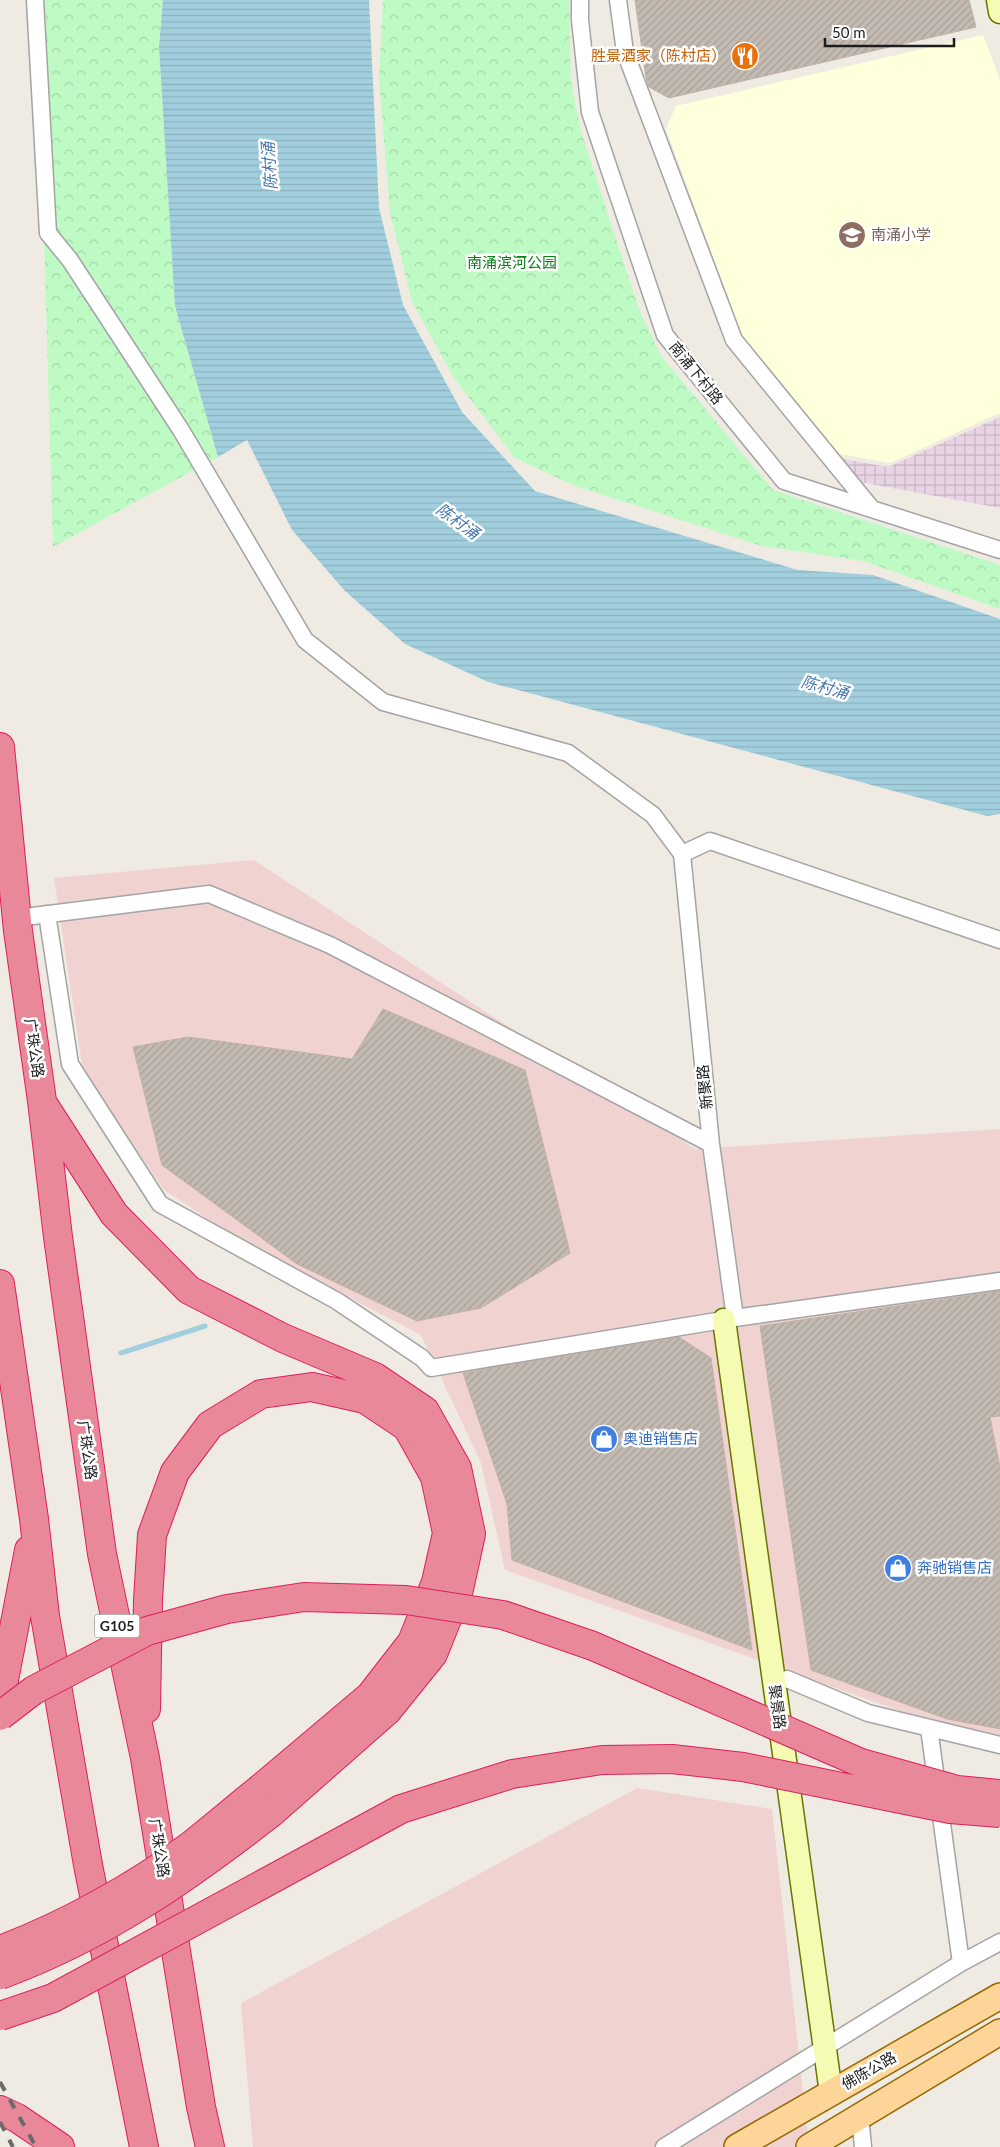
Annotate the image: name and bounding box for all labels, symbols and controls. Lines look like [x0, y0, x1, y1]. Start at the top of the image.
scale bar [825, 15, 954, 47]
text: 50 m [832, 23, 866, 41]
restaurant icon: 胜景酒家（陈村店） [730, 41, 760, 71]
place label: 胜景酒家（陈村店） [591, 46, 726, 64]
water label: 陈村涌 [257, 139, 280, 191]
school or university icon: 南涌小学 [837, 220, 867, 250]
place label: 南涌小学 [871, 225, 931, 243]
park label: 南涌滨河公园 [467, 253, 557, 271]
street label: 南涌下村路 [666, 338, 727, 407]
water label: 陈村涌 [433, 499, 485, 544]
water label: 陈村涌 [799, 671, 853, 702]
street label: 广珠公路 [22, 1017, 48, 1079]
street label: 新聚路 [693, 1064, 715, 1110]
street label: 广珠公路 [75, 1419, 101, 1481]
shop icon: 奥迪销售店 [589, 1424, 619, 1454]
place label: 奥迪销售店 [623, 1429, 698, 1447]
shop icon: 奔驰销售店 [883, 1553, 913, 1583]
place label: 奔驰销售店 [917, 1558, 992, 1576]
road number: G105 [94, 1614, 140, 1638]
street label: 聚景路 [766, 1683, 790, 1730]
street label: 广珠公路 [146, 1817, 174, 1879]
street label: 佛陈公路 [838, 2047, 899, 2093]

